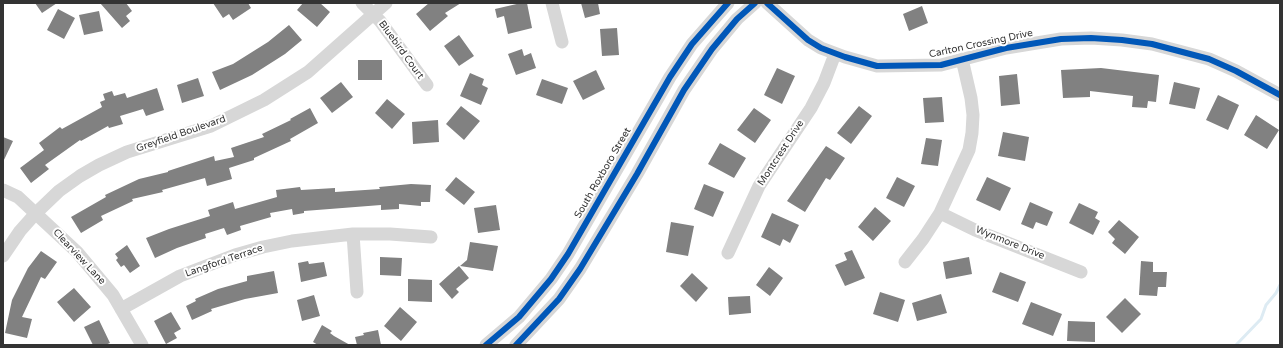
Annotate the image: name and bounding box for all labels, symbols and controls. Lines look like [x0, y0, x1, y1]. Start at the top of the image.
street label: Bluebird Court [376, 19, 426, 81]
street label: Carlton Crossing Drive [928, 27, 1034, 61]
street label: Greyfield Boulevard [135, 113, 227, 155]
street label: Montcrest Drive [755, 118, 807, 188]
street label: South Roxboro Street [572, 126, 634, 220]
street label: Wynmore Drive [974, 224, 1046, 262]
street label: Clearview Lane [50, 227, 108, 287]
street label: Langford Terrace [184, 242, 264, 280]

